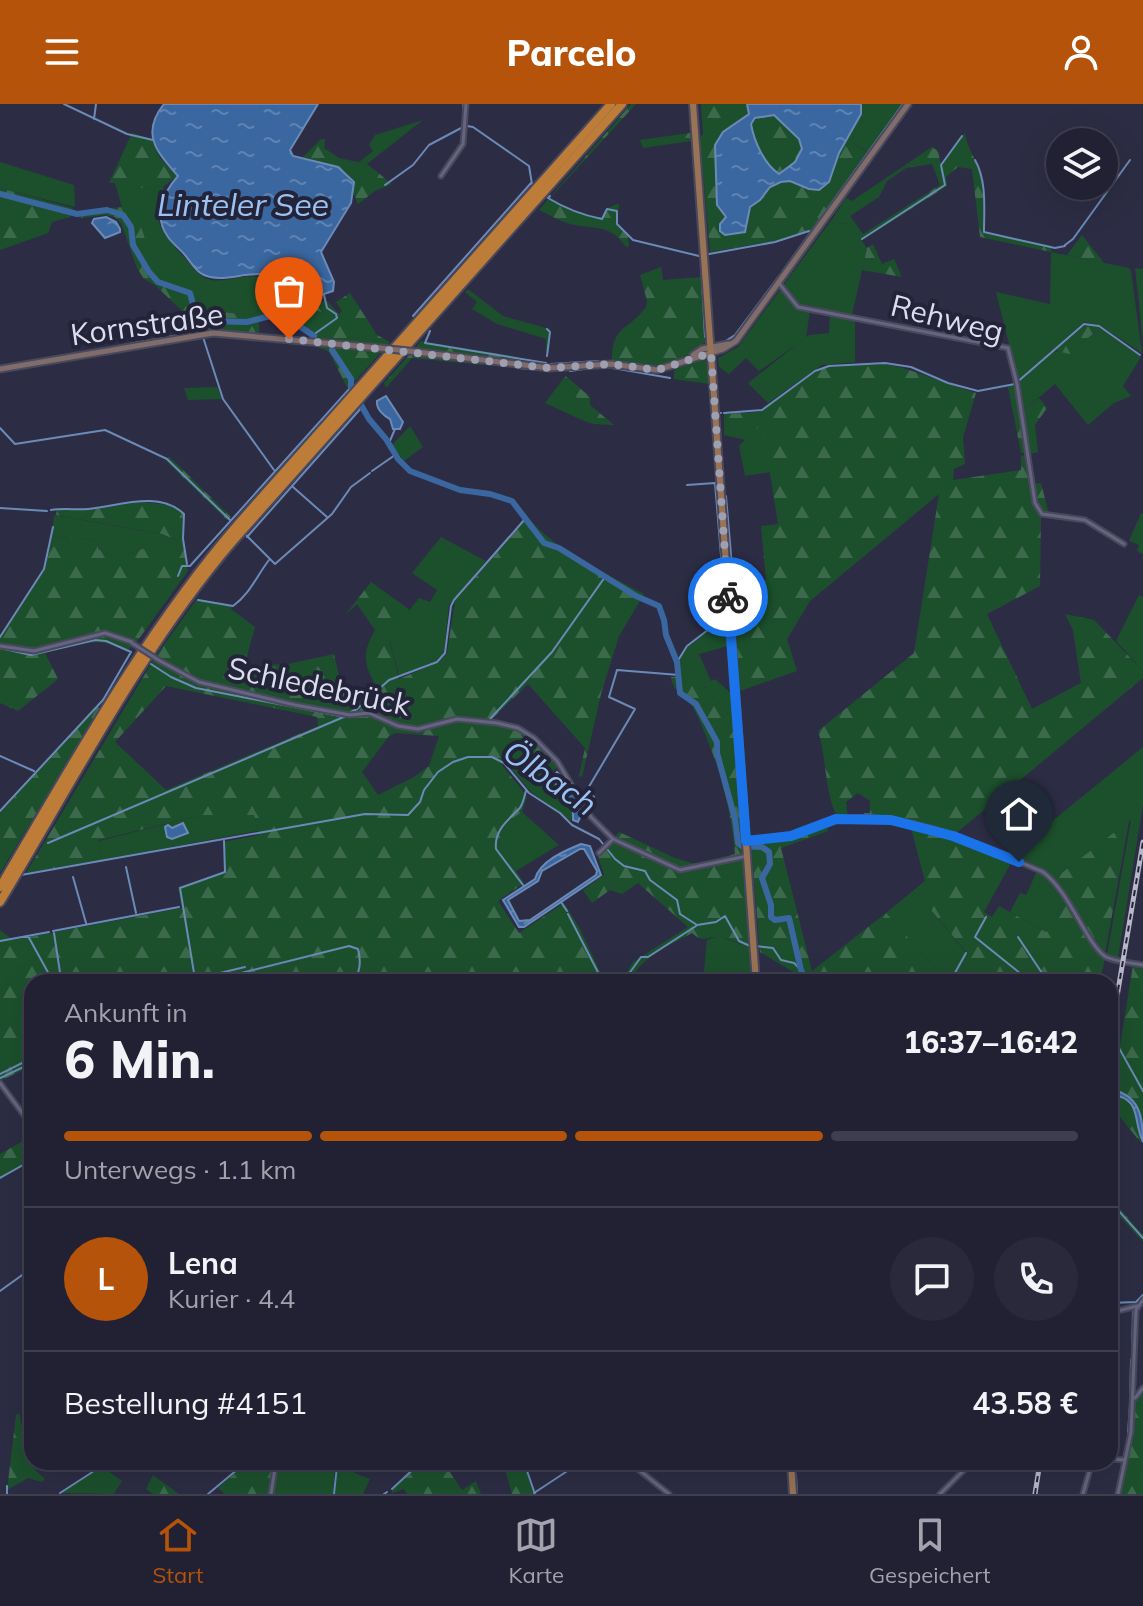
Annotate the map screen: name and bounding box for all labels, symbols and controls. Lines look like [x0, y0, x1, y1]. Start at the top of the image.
icon: menu [40, 30, 84, 74]
text: Parcelo [506, 30, 637, 75]
icon: person [1059, 30, 1103, 74]
map controls [1046, 128, 1118, 200]
button: layers [1046, 128, 1118, 200]
water label: Linteler See [157, 184, 329, 224]
pin [255, 257, 323, 339]
icon: bag [267, 269, 311, 313]
street label: Rehweg [887, 286, 1007, 350]
street label: Kornstraße [68, 295, 226, 354]
courier [688, 557, 768, 637]
icon: bike [706, 575, 750, 619]
street label: Schledebrück [225, 648, 414, 724]
water label: Ölbach [496, 731, 605, 824]
pin [985, 780, 1053, 862]
icon: home [997, 792, 1041, 836]
text: Ankunft in [64, 996, 187, 1029]
text: 16:37–16:42 [903, 1023, 1078, 1061]
text: 6 Min. [64, 1026, 215, 1091]
text: Unterwegs · 1.1 km [64, 1153, 296, 1186]
button: chat [890, 1237, 974, 1321]
button: phone [994, 1237, 1078, 1321]
text: Lena [168, 1244, 238, 1282]
text: L [98, 1260, 114, 1298]
text: Kurier · 4.4 [168, 1282, 295, 1315]
text: Bestellung #4151 [64, 1384, 307, 1422]
text: 43.58 € [972, 1384, 1078, 1422]
tab: Start [153, 1513, 203, 1589]
tab: Karte [509, 1513, 564, 1589]
tab: Gespeichert [869, 1513, 990, 1589]

